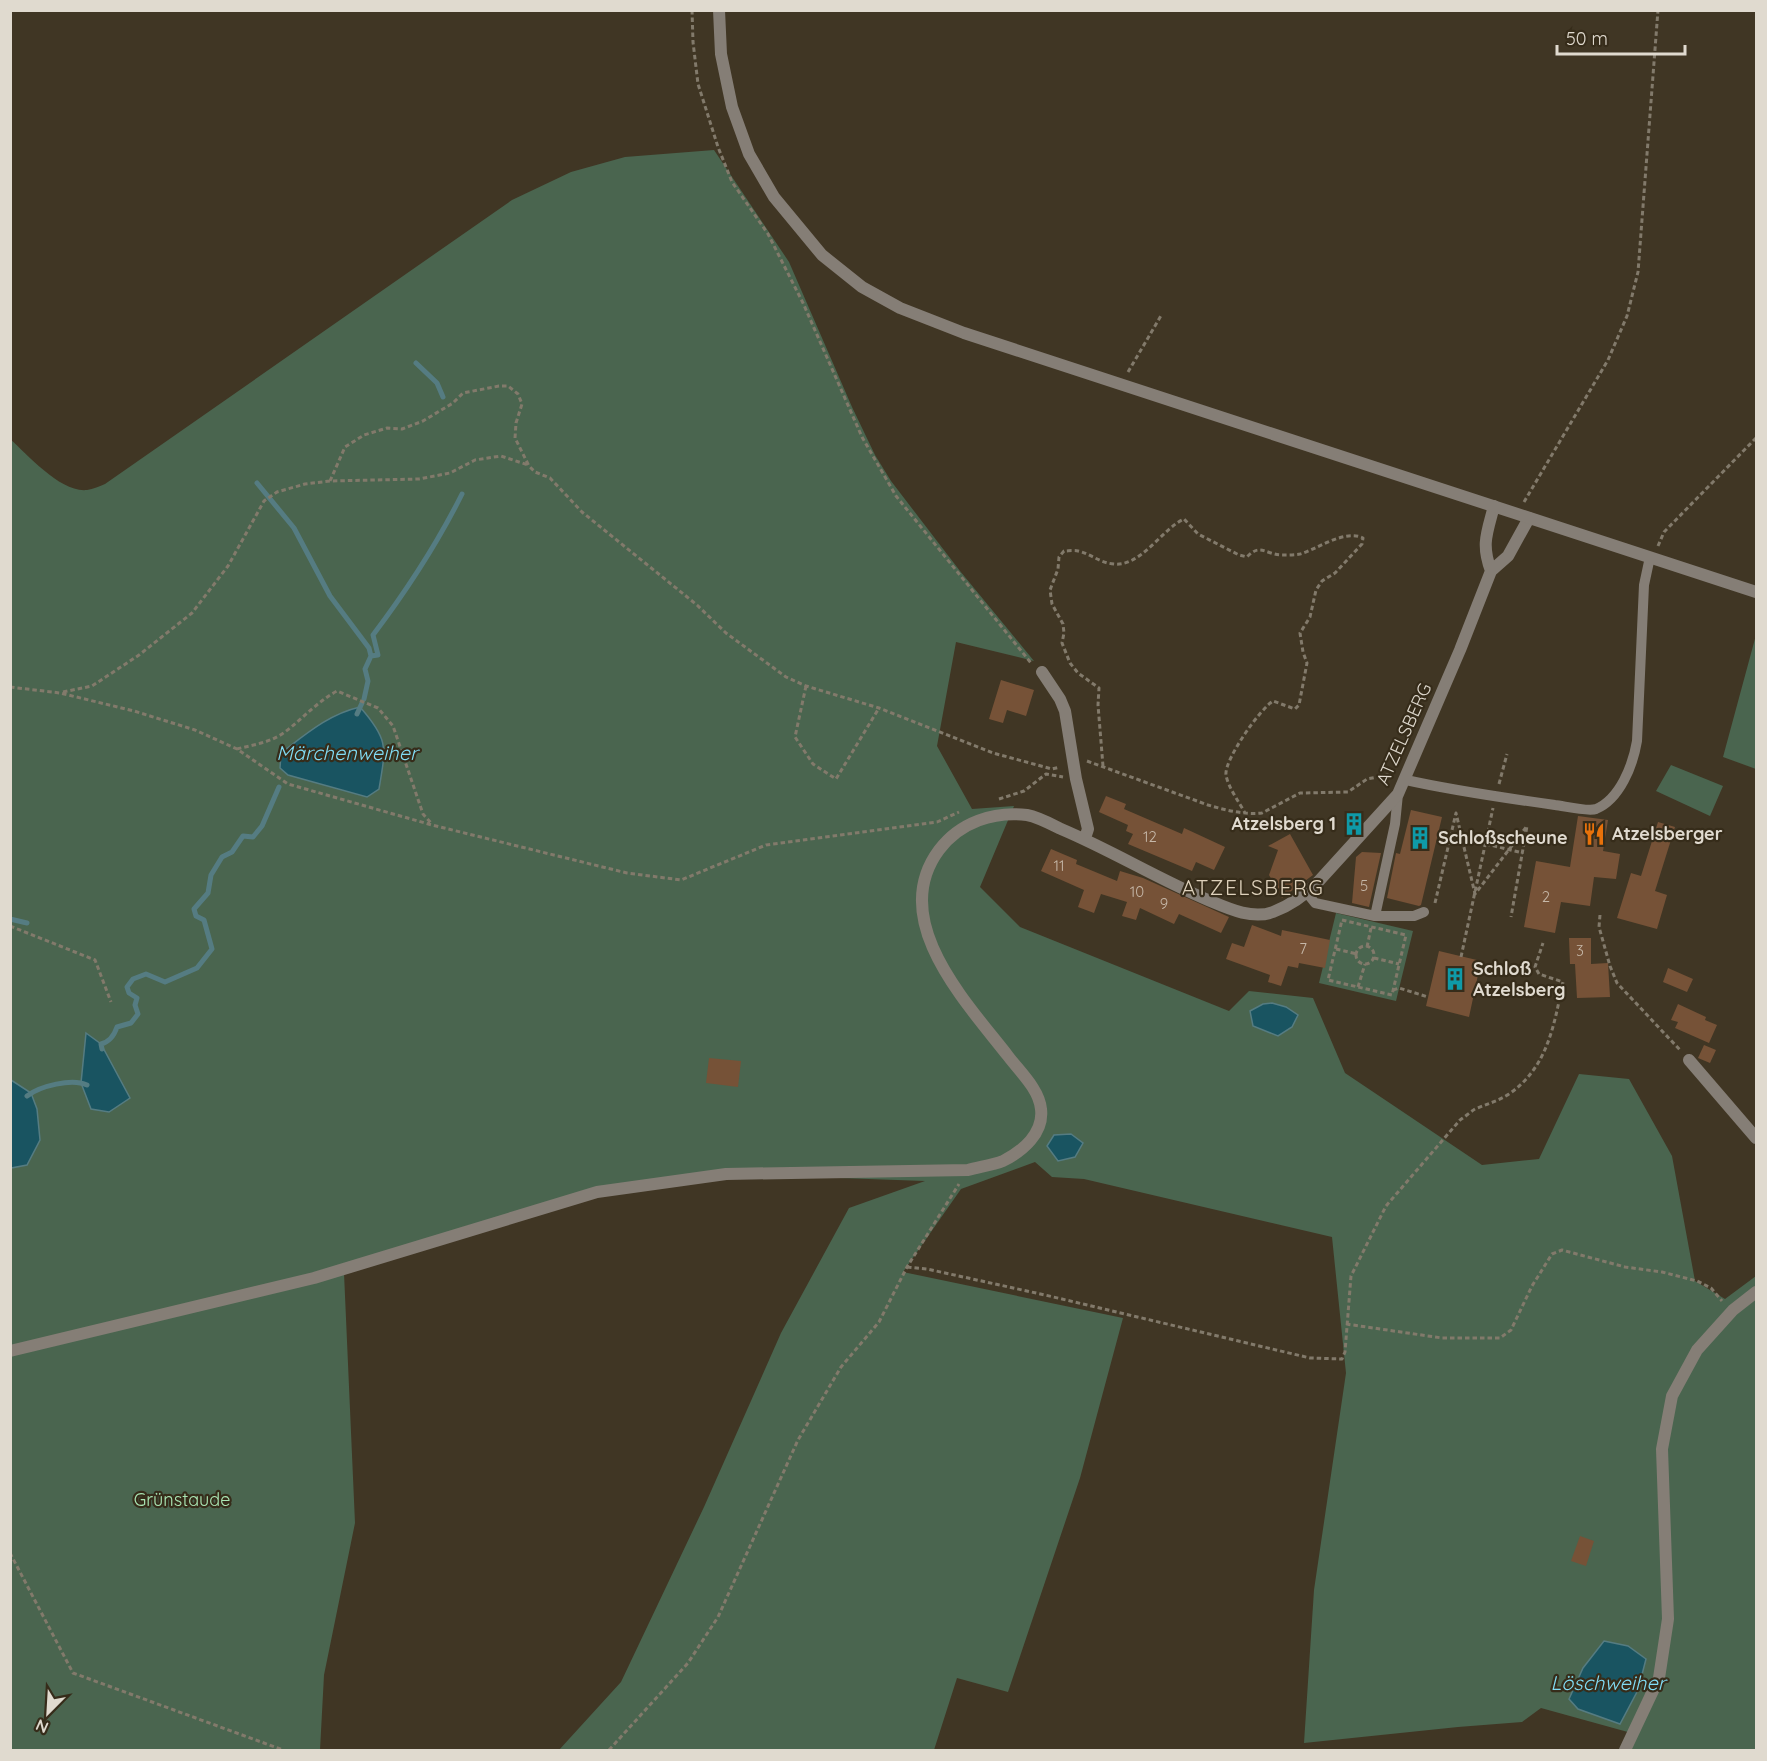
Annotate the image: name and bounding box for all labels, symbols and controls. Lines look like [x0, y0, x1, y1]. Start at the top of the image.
scale bar [1557, 18, 1684, 56]
text: 50 m [1566, 27, 1608, 50]
street label: ATZELSBERG [1371, 679, 1436, 788]
water label: Märchenweiher [276, 740, 420, 765]
building icon: Atzelsberg 1 [1341, 811, 1367, 837]
place label: Atzelsberg 1 [1232, 812, 1336, 835]
restaurant icon: Atzelsberger [1581, 821, 1607, 847]
place label: Atzelsberger [1612, 822, 1723, 845]
building icon: Schloßscheune [1407, 825, 1433, 851]
place label: Schloßscheune [1438, 826, 1568, 849]
house number: 12 [1143, 827, 1157, 846]
house number: 11 [1053, 856, 1065, 875]
district label: ATZELSBERG [1182, 874, 1324, 900]
house number: 5 [1360, 876, 1368, 895]
house number: 10 [1130, 882, 1144, 901]
house number: 2 [1542, 887, 1550, 906]
house number: 9 [1160, 894, 1168, 913]
house number: 7 [1299, 939, 1307, 958]
house number: 3 [1576, 941, 1584, 960]
place label: Schloß Atzelsberg [1473, 957, 1565, 1001]
building icon: Schloß Atzelsberg [1442, 966, 1468, 992]
park label: Grünstaude [134, 1488, 230, 1511]
water label: Löschweiher [1551, 1670, 1668, 1695]
north arrow [18, 1683, 78, 1743]
text: N [32, 1715, 51, 1738]

